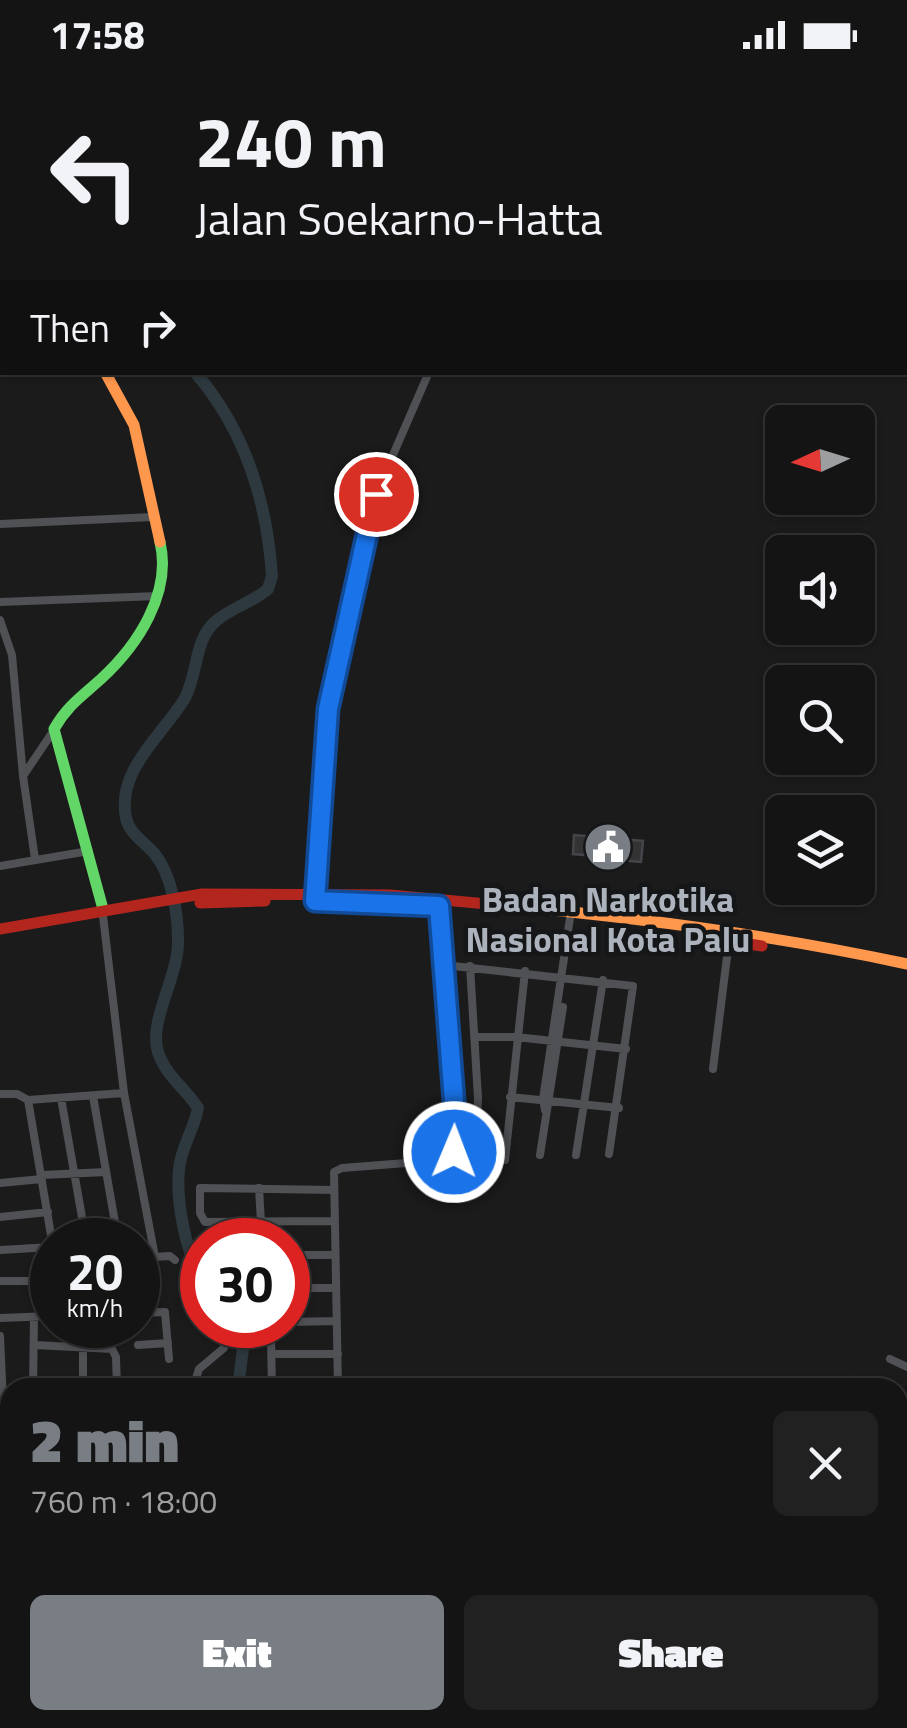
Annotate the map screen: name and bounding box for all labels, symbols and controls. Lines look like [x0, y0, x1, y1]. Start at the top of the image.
text: 17:58 [50, 6, 145, 64]
text: 240 m [195, 88, 387, 194]
icon: left [30, 110, 160, 240]
text: Jalan Soekarno-Hatta [195, 184, 603, 252]
text: Then [30, 299, 110, 357]
icon: right [130, 300, 185, 355]
north arrow [765, 405, 875, 515]
map controls [765, 405, 875, 905]
pin [334, 452, 419, 537]
icon: arrive [349, 467, 404, 522]
button: sound [765, 535, 875, 645]
button: search [765, 665, 875, 775]
button: layers [765, 795, 875, 905]
public building icon: Badan Narkotika Nasional Kota Palu [582, 821, 634, 873]
place label: Badan Narkotika Nasional Kota Palu [466, 872, 750, 966]
position arrow [402, 1100, 506, 1204]
speed limit sign: 30 [180, 1218, 310, 1348]
text: 20 [67, 1233, 123, 1309]
text: km/h [67, 1289, 123, 1327]
text: 2 min [30, 1394, 179, 1485]
button: close [773, 1411, 878, 1516]
text: 760 m · 18:00 [30, 1477, 217, 1525]
button: Exit [30, 1595, 444, 1710]
button: Share [464, 1595, 878, 1710]

